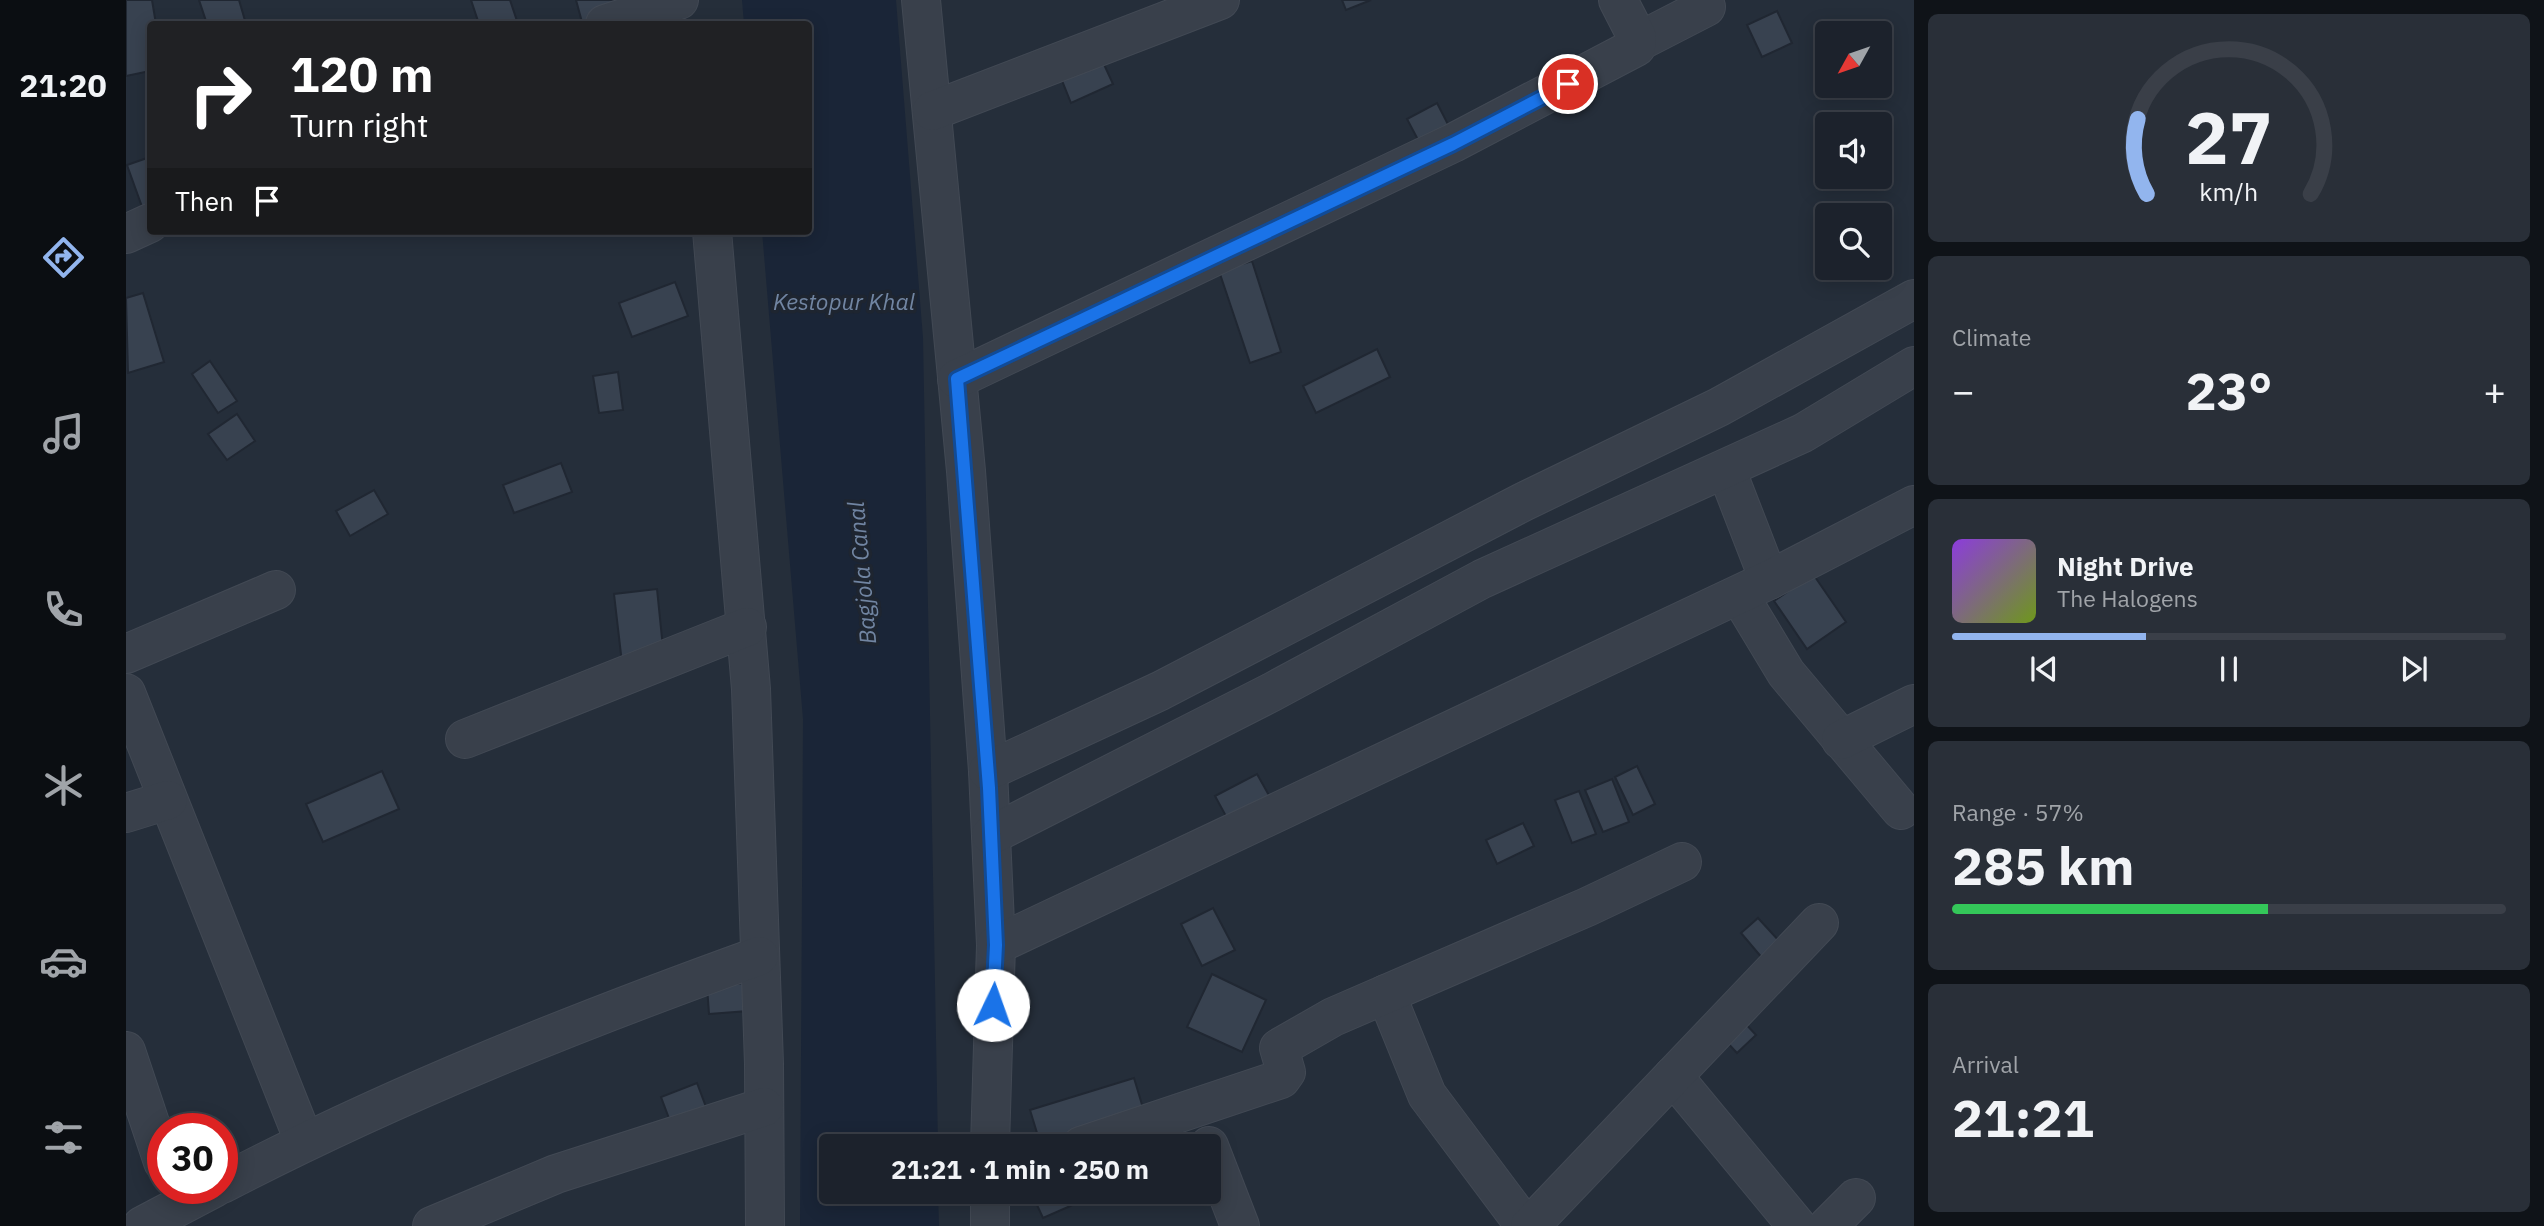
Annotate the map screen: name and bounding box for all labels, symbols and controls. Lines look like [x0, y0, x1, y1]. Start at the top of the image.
north arrow [1815, 21, 1892, 98]
map controls [1815, 21, 1892, 280]
text: 120 m [290, 42, 434, 105]
icon: right [175, 49, 266, 140]
pin [1538, 54, 1598, 114]
text: 21:20 [19, 64, 107, 106]
icon: arrive [1549, 65, 1587, 103]
text: 27 [2185, 90, 2273, 185]
text: Turn right [290, 104, 428, 146]
button: sound [1815, 112, 1892, 189]
text: km/h [2200, 175, 2258, 208]
icon: arrive [248, 182, 286, 220]
text: Then [175, 184, 234, 218]
button: search [1815, 203, 1892, 280]
icon: directions [39, 233, 88, 282]
water label: Kestopur Khal [773, 286, 916, 316]
text: Climate [1952, 322, 2031, 352]
text: 23° [2186, 357, 2272, 424]
text: − [1952, 366, 1975, 415]
text: + [2483, 366, 2506, 415]
icon: music [39, 409, 88, 458]
water label: Bagjola Canal [840, 499, 882, 646]
text: Night Drive [2057, 549, 2194, 583]
text: The Halogens [2057, 583, 2198, 613]
icon: phone [39, 585, 88, 634]
icon: previous [2025, 650, 2063, 688]
icon: pause [2210, 650, 2248, 688]
icon: next [2395, 650, 2433, 688]
icon: climate [39, 761, 88, 810]
text: Range · 57% [1952, 797, 2084, 827]
text: 285 km [1952, 832, 2134, 899]
icon: car [39, 937, 88, 986]
position arrow [956, 968, 1030, 1042]
text: Arrival [1952, 1049, 2019, 1079]
text: 21:21 [1952, 1084, 2094, 1151]
icon: filters [39, 1113, 88, 1162]
speed limit sign: 30 [147, 1113, 238, 1204]
text: 21:21 · 1 min · 250 m [891, 1152, 1149, 1186]

